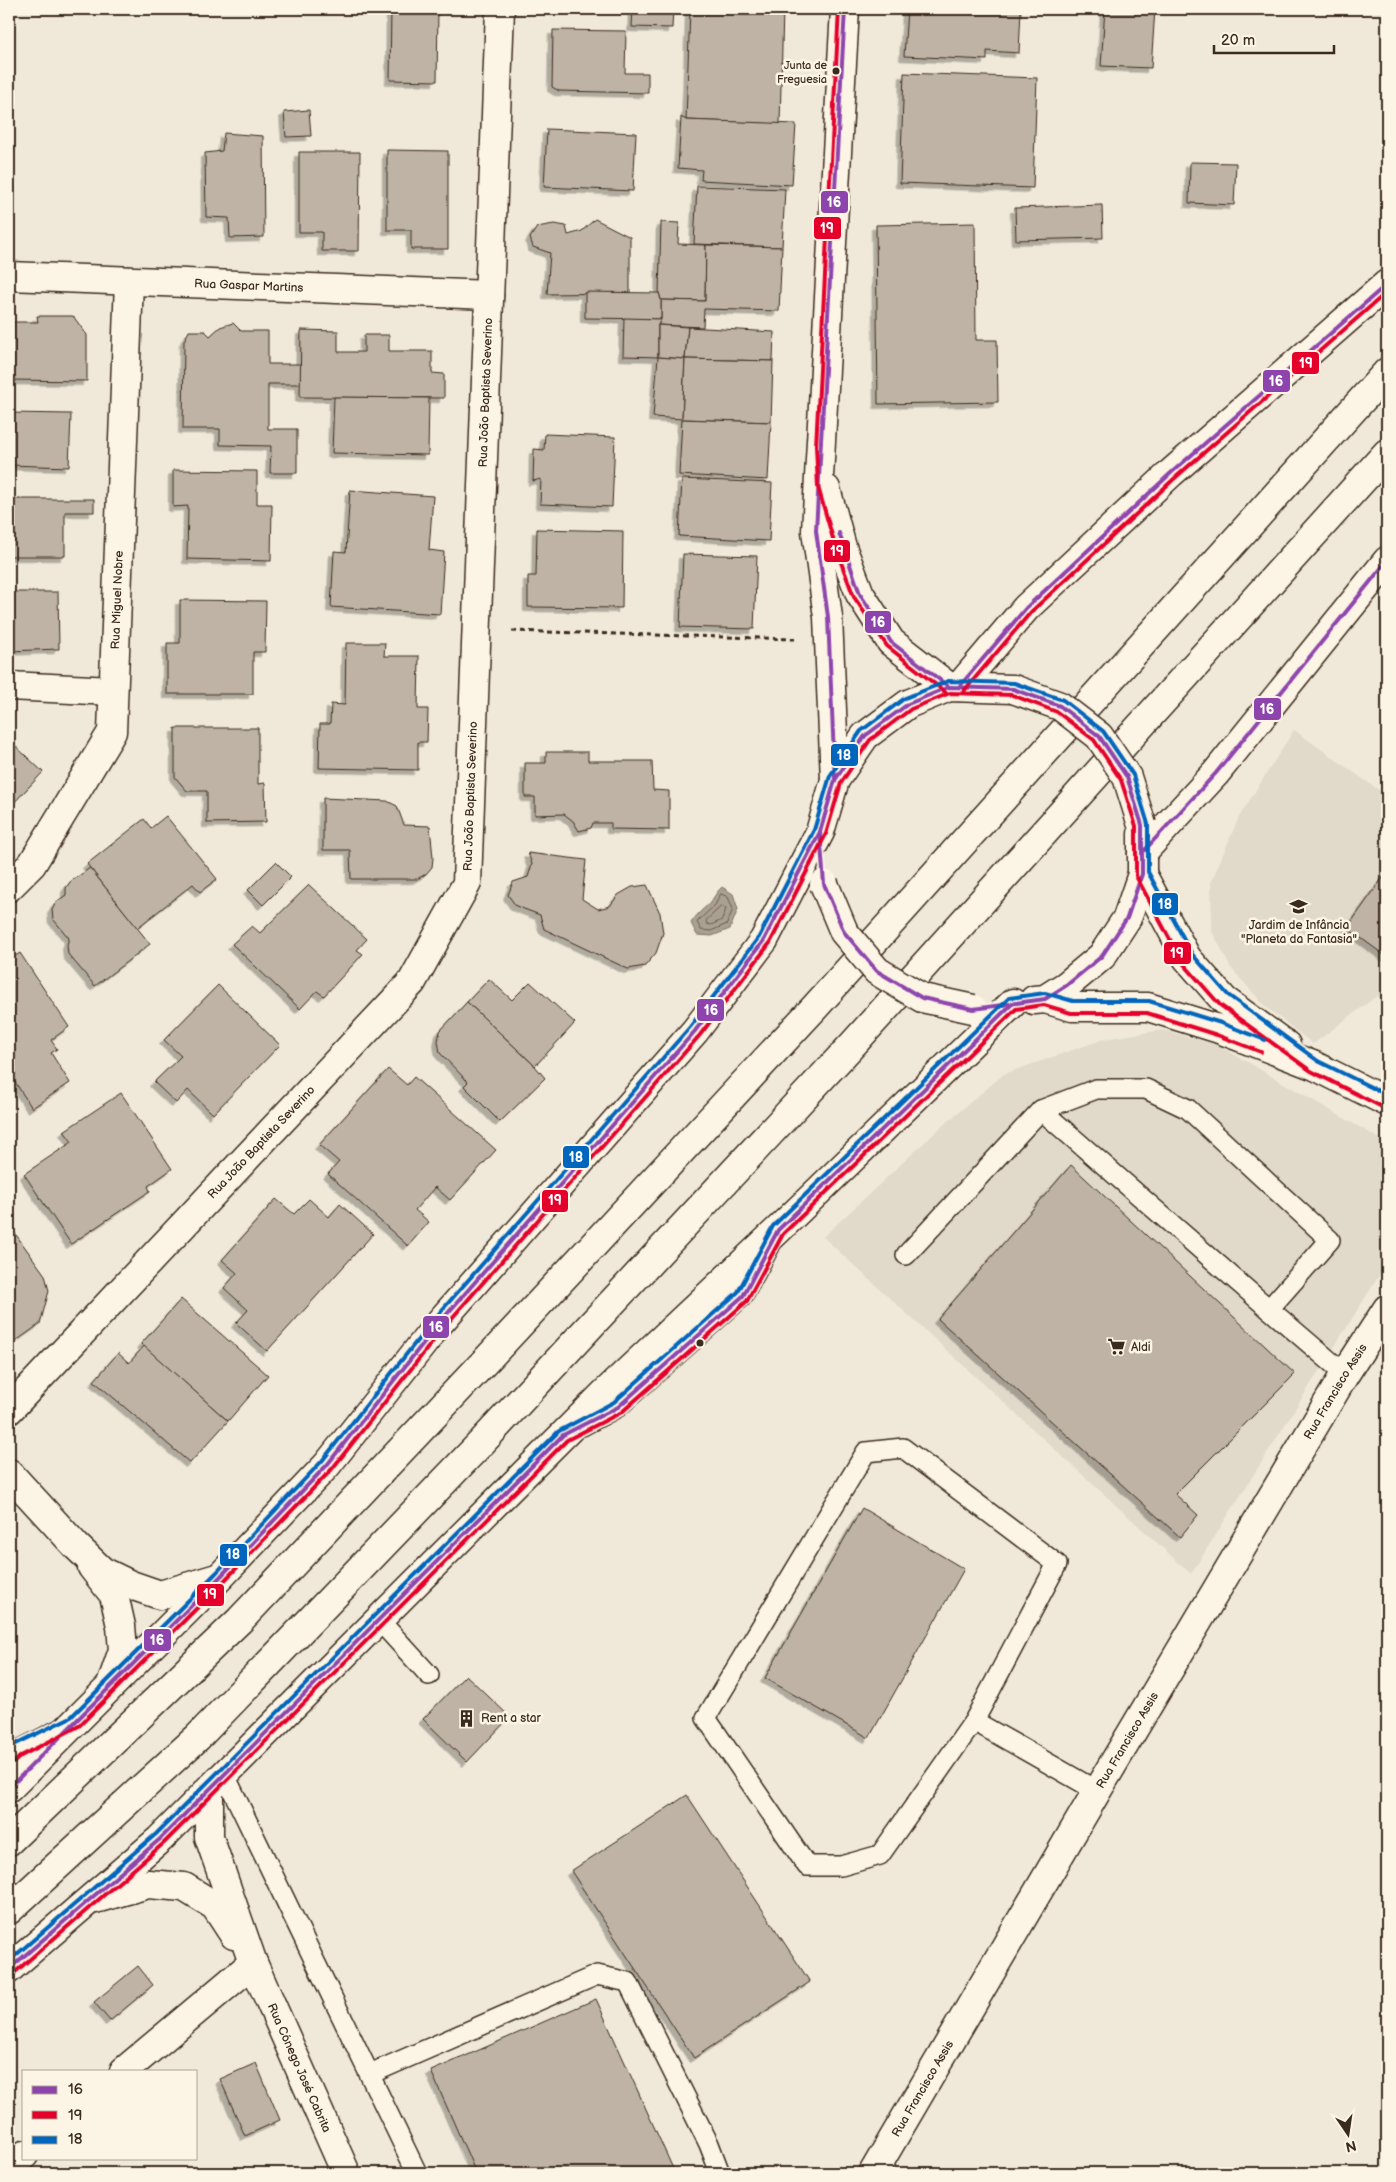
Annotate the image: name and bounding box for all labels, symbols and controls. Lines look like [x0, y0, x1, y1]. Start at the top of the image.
scale bar [1214, 22, 1334, 54]
text: 20 m [1221, 31, 1255, 50]
place label: Junta de Freguesia [777, 59, 827, 86]
marker: Junta de Freguesia [831, 66, 841, 76]
line badge: 16 [820, 190, 849, 214]
text: 16 [827, 194, 841, 211]
line badge: 19 [813, 216, 842, 240]
text: 19 [820, 220, 834, 237]
street label: Rua Gaspar Martins [194, 276, 304, 295]
street label: Rua João Baptista Severino [475, 317, 496, 468]
line badge: 19 [1291, 351, 1320, 375]
text: 19 [1299, 355, 1313, 372]
line badge: 16 [1262, 369, 1291, 393]
text: 16 [1269, 373, 1283, 390]
line badge: 19 [823, 539, 851, 563]
text: 19 [830, 543, 844, 560]
street label: Rua Miguel Nobre [108, 550, 126, 650]
line badge: 16 [864, 610, 892, 634]
text: 16 [871, 614, 885, 631]
line badge: 16 [1253, 697, 1282, 721]
text: 16 [1260, 701, 1274, 718]
street label: Rua João Baptista Severino [460, 721, 481, 871]
line badge: 18 [830, 743, 859, 767]
text: 18 [837, 747, 851, 764]
line badge: 18 [1151, 892, 1179, 916]
text: 18 [1158, 896, 1172, 913]
school or university icon: Jardim de Infância "Planeta da Fantasia" [1289, 896, 1309, 916]
place label: Jardim de Infância "Planeta da Fantasia" [1241, 918, 1357, 947]
line badge: 19 [1163, 941, 1192, 965]
text: 19 [1170, 945, 1184, 962]
line badge: 16 [696, 998, 725, 1022]
text: 16 [704, 1002, 718, 1019]
street label: Rua João Baptista Severino [204, 1082, 318, 1202]
line badge: 18 [562, 1145, 590, 1169]
text: 18 [569, 1149, 583, 1166]
line badge: 19 [541, 1189, 569, 1213]
text: 19 [548, 1192, 562, 1209]
line badge: 16 [422, 1315, 450, 1339]
text: 16 [429, 1319, 443, 1336]
supermarket icon: Aldi [1107, 1337, 1127, 1357]
unlabelled marker [695, 1338, 705, 1348]
place label: Aldi [1131, 1340, 1151, 1355]
street label: Rua Francisco Assis [1300, 1341, 1370, 1442]
line badge: 18 [219, 1543, 248, 1567]
text: 18 [226, 1546, 240, 1563]
line badge: 19 [196, 1583, 225, 1607]
text: 19 [203, 1586, 217, 1603]
line badge: 16 [143, 1628, 172, 1652]
text: 16 [150, 1632, 164, 1649]
street label: Rua Francisco Assis [1093, 1689, 1162, 1791]
building icon: Rent a star [457, 1708, 477, 1728]
place label: Rent a star [481, 1711, 541, 1726]
street label: Rua Cónego José Cabrita [264, 2001, 335, 2135]
street label: Rua Francisco Assis [888, 2037, 957, 2139]
legend [22, 2070, 198, 2160]
text: 16 [68, 2080, 83, 2099]
text: 19 [68, 2106, 82, 2125]
north arrow [1324, 2110, 1374, 2160]
text: 18 [68, 2130, 83, 2149]
text: N [1344, 2137, 1358, 2156]

